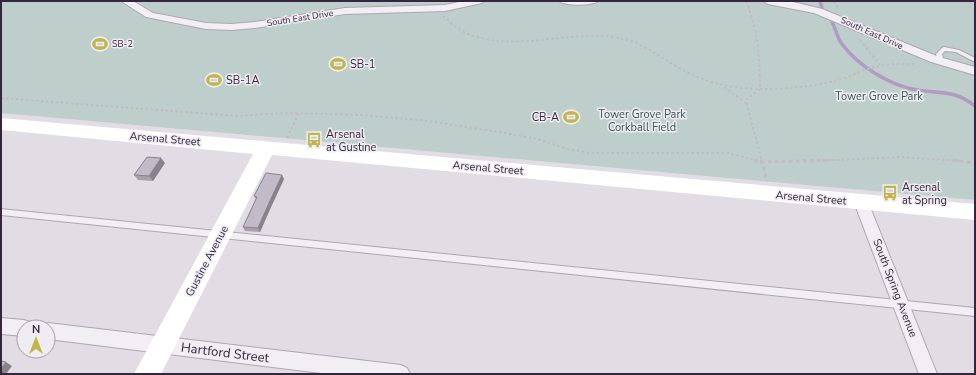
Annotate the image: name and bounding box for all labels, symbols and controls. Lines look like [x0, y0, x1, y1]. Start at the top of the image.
street label: South East Drive [266, 7, 334, 29]
street label: South East Drive [839, 14, 905, 52]
sports icon: SB-2 [91, 35, 109, 53]
place label: SB-2 [112, 38, 133, 50]
sports icon: SB-1 [329, 55, 347, 73]
place label: SB-1 [350, 57, 375, 72]
sports icon: SB-1A [205, 71, 223, 89]
place label: SB-1A [226, 73, 260, 88]
park label: Tower Grove Park [835, 89, 923, 104]
park label: Tower Grove Park Corkball Field [598, 107, 686, 135]
sports icon: CB-A [562, 108, 580, 126]
place label: CB-A [532, 110, 559, 125]
place label: Arsenal at Gustine [326, 127, 377, 155]
street label: Arsenal Street [129, 128, 201, 150]
bus stop icon: Arsenal at Gustine [305, 131, 323, 149]
street label: Arsenal Street [452, 157, 524, 179]
place label: Arsenal at Spring [902, 180, 947, 208]
bus stop icon: Arsenal at Spring [881, 184, 899, 202]
street label: Arsenal Street [775, 187, 847, 209]
street label: Gustine Avenue [182, 223, 232, 299]
street label: South Spring Avenue [869, 236, 921, 340]
north arrow [16, 319, 56, 359]
text: N [32, 322, 40, 337]
street label: Hartford Street [180, 339, 271, 367]

